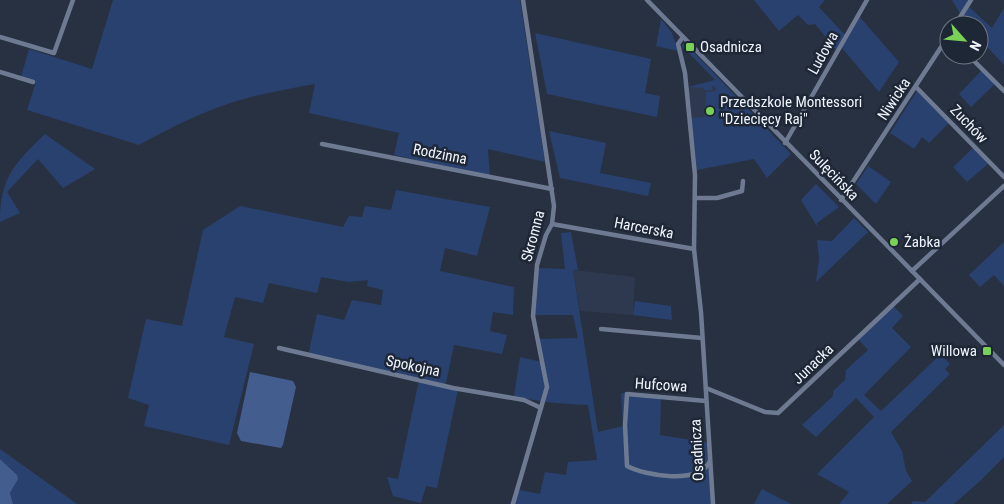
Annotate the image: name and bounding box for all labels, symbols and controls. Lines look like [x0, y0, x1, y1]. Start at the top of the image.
north arrow [939, 15, 989, 65]
street label: Ludowa [804, 29, 842, 77]
place label: Osadnicza [700, 38, 762, 56]
text: N [967, 38, 985, 53]
marker: Osadnicza [684, 41, 696, 53]
street label: Niwicka [874, 74, 914, 124]
place label: Przedszkole Montessori "Dziecięcy Raj" [720, 93, 862, 128]
street label: Zuchów [946, 101, 992, 147]
marker: Przedszkole Montessori "Dziecięcy Raj" [704, 105, 716, 117]
street label: Rodzinna [411, 140, 469, 168]
street label: Sulęcińska [805, 146, 863, 204]
street label: Skromna [518, 208, 548, 264]
street label: Harcerska [613, 213, 675, 243]
place label: Żabka [904, 233, 940, 251]
marker: Żabka [888, 236, 900, 248]
street label: Junacka [789, 340, 837, 388]
place label: Willowa [931, 342, 977, 360]
marker: Willowa [981, 345, 993, 357]
street label: Spokojna [384, 351, 442, 381]
street label: Hufcowa [634, 374, 688, 396]
street label: Osadnicza [686, 419, 708, 481]

